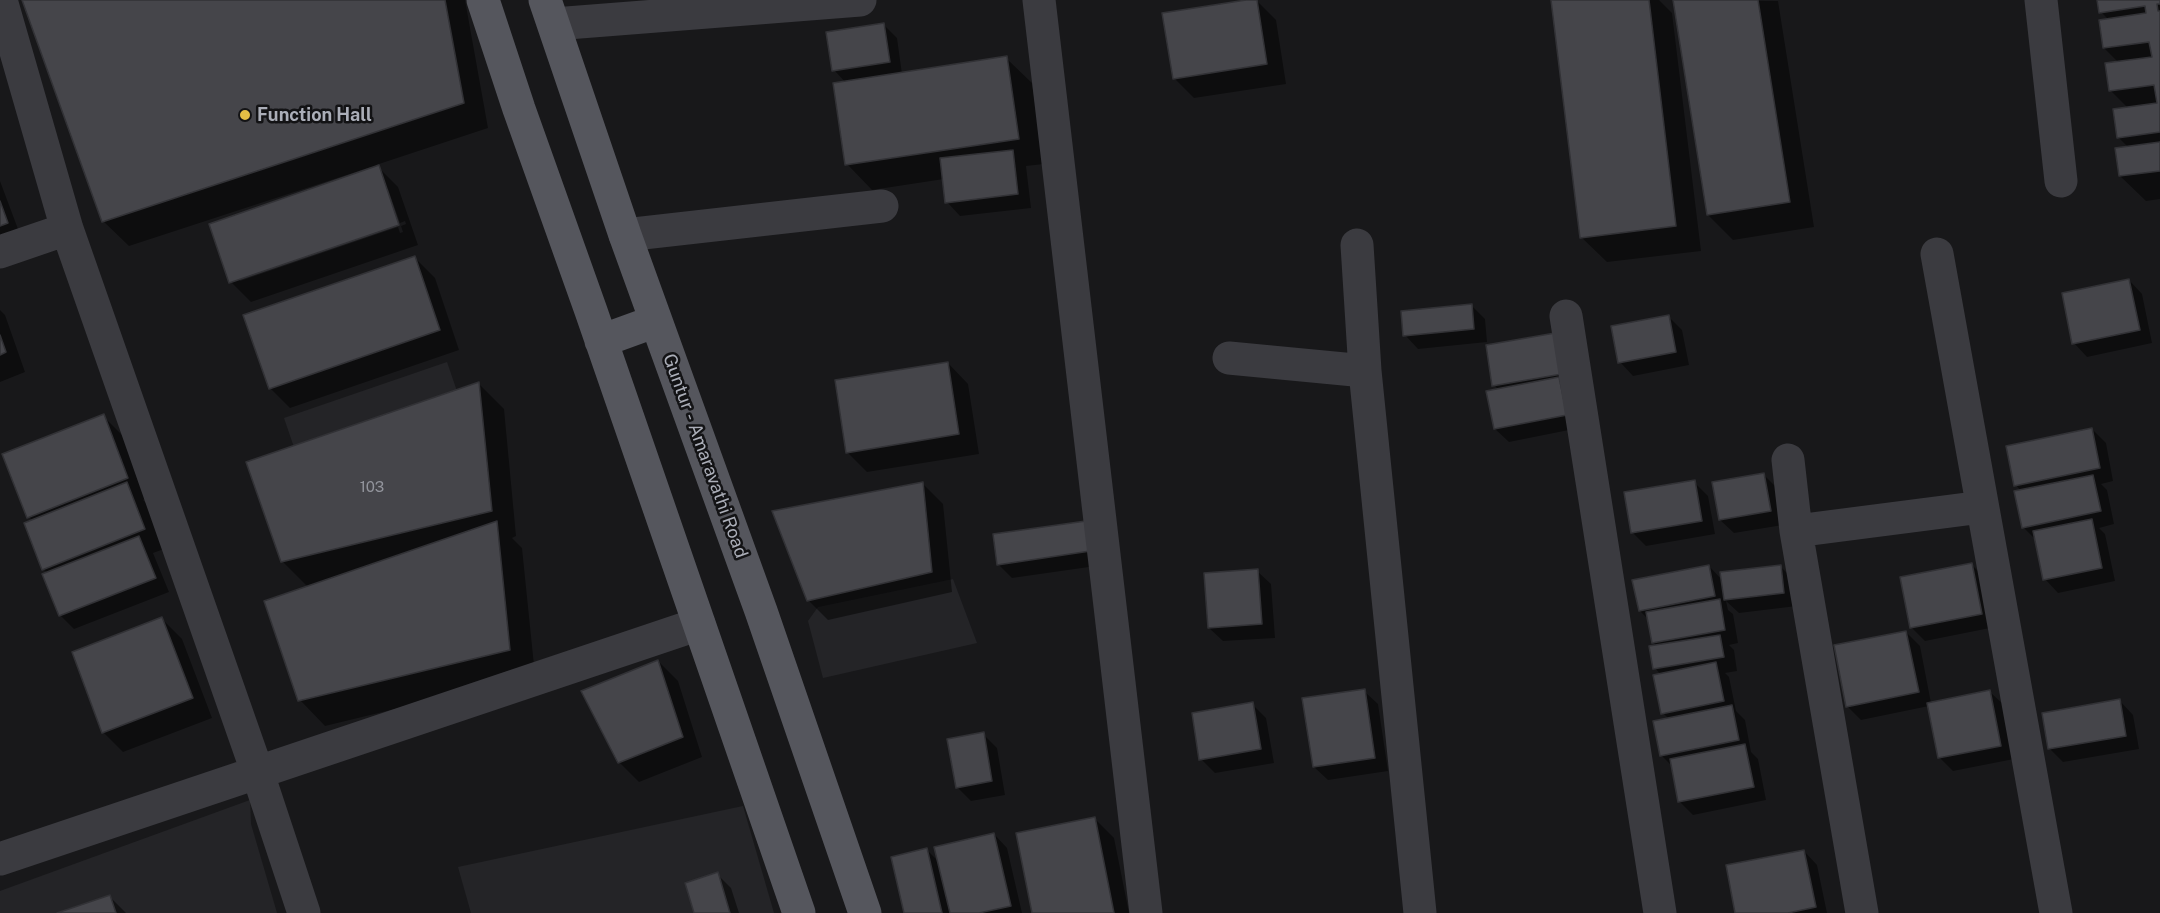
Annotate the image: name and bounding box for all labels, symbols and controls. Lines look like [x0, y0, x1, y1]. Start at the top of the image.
place label: Function Hall [257, 104, 372, 126]
marker: Function Hall [238, 108, 252, 122]
street label: Guntur - Amaravathi Road [658, 351, 752, 561]
house number: 103 [360, 478, 384, 496]

